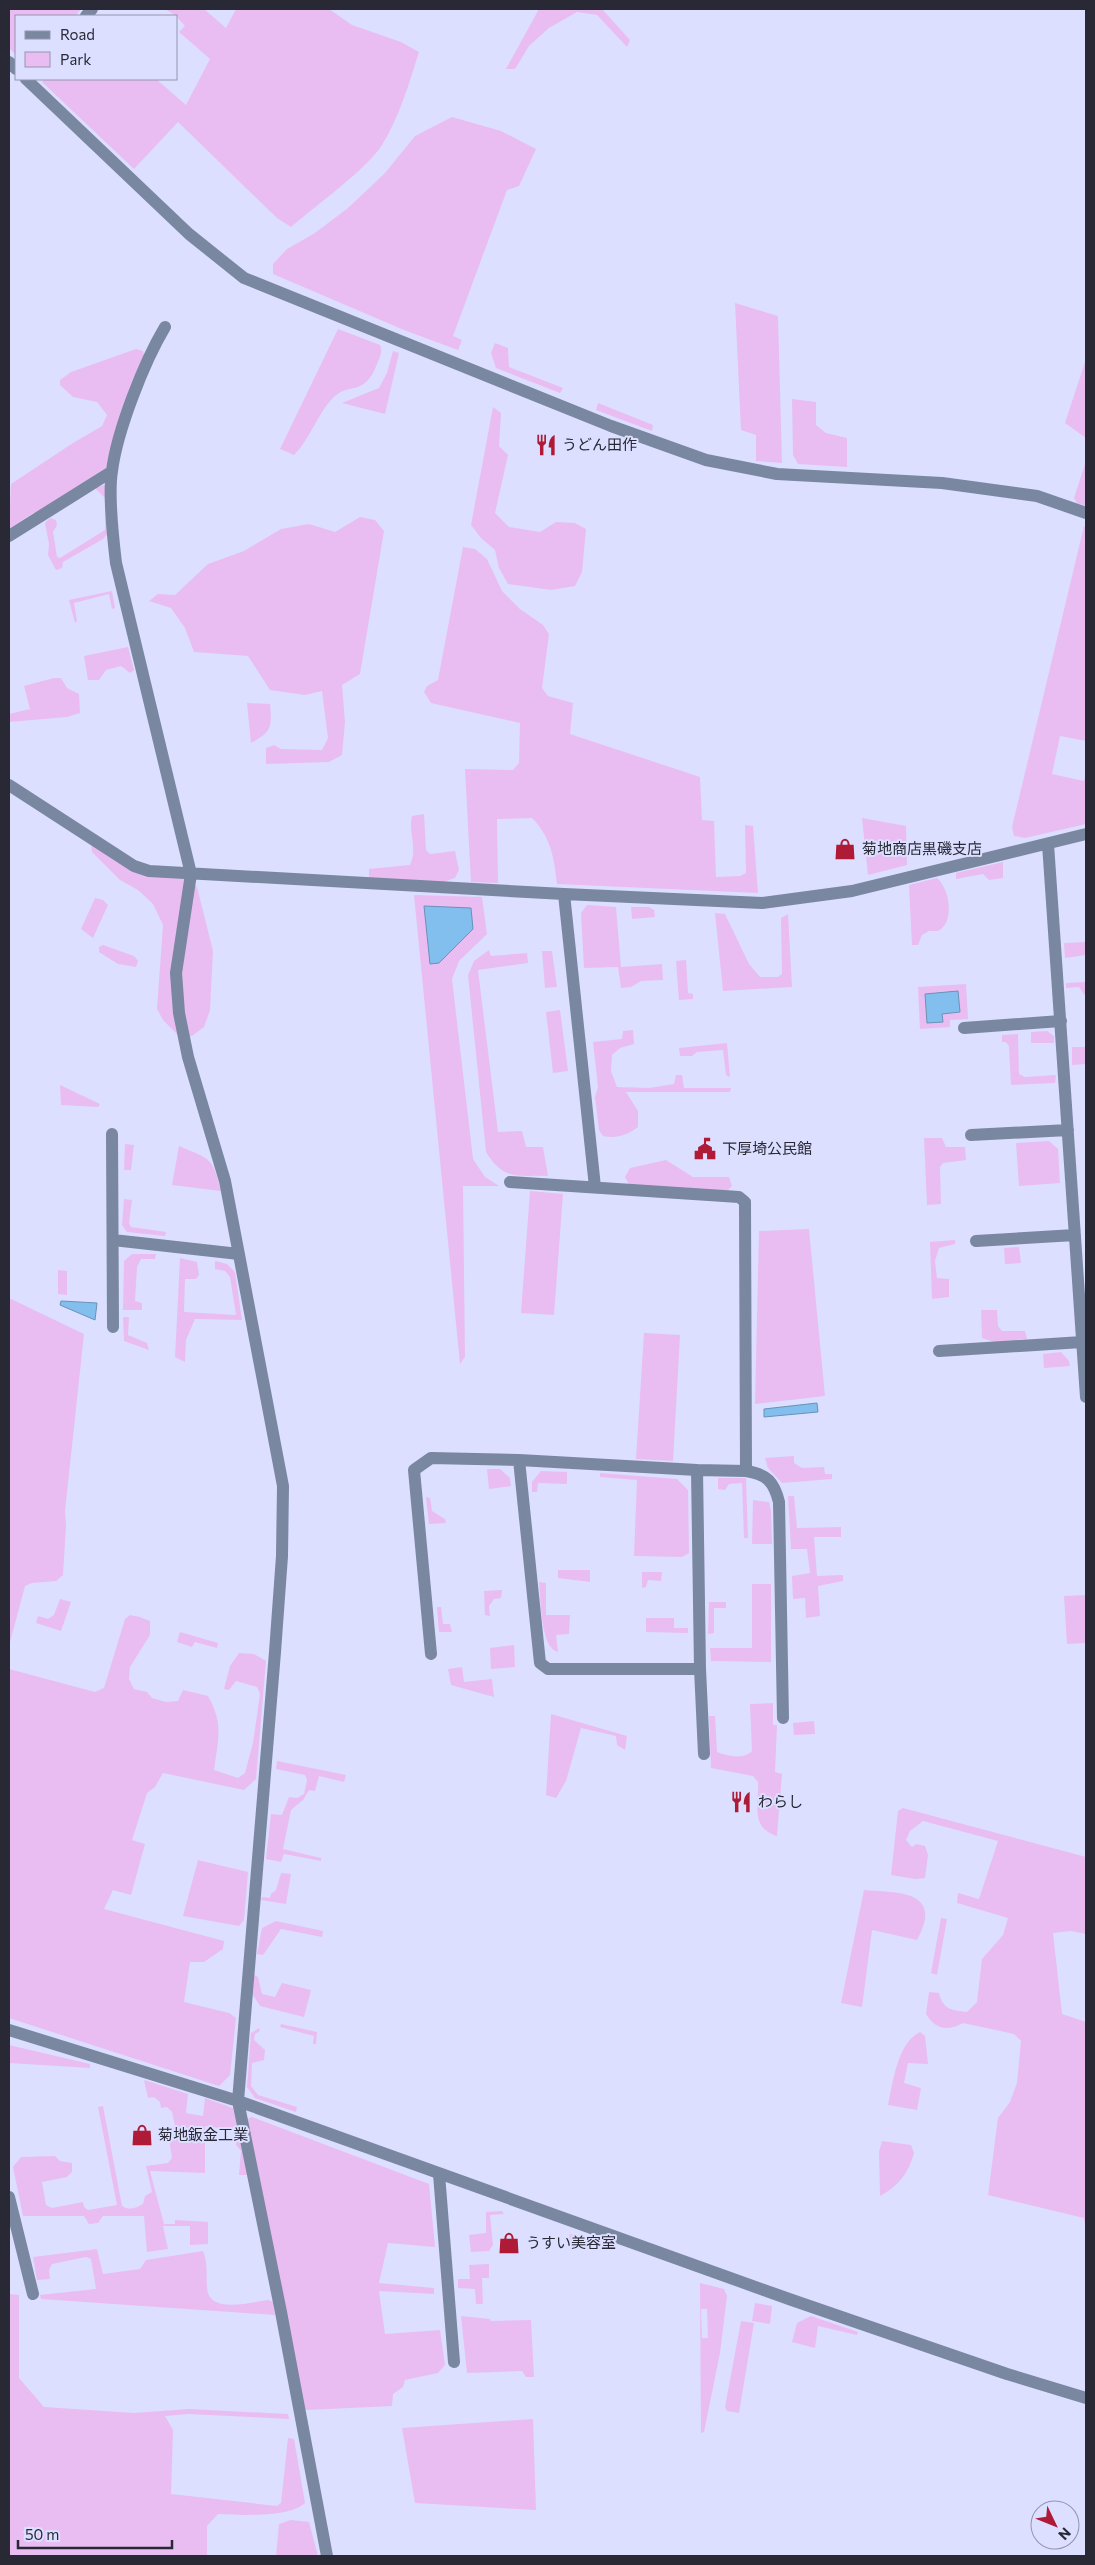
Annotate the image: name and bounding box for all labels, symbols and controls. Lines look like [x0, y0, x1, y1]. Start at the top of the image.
legend [15, 15, 178, 80]
text: Road [60, 25, 95, 43]
text: Park [60, 50, 91, 68]
restaurant icon: うどん田作 [533, 432, 559, 458]
place label: うどん田作 [562, 435, 637, 453]
shop icon: 菊地商店黒磯支店 [832, 836, 858, 862]
place label: 菊地商店黒磯支店 [862, 839, 982, 857]
public building icon: 下厚埼公民館 [692, 1136, 718, 1162]
place label: 下厚埼公民館 [722, 1139, 812, 1157]
restaurant icon: わらし [728, 1789, 754, 1815]
place label: わらし [758, 1792, 803, 1810]
shop icon: 菊地鈑金工業 [129, 2122, 155, 2148]
place label: 菊地鈑金工業 [158, 2125, 248, 2143]
shop icon: うすい美容室 [496, 2230, 522, 2256]
place label: うすい美容室 [526, 2233, 616, 2251]
north arrow [1030, 2500, 1080, 2550]
scale bar [18, 2518, 171, 2550]
text: 50 m [25, 2525, 59, 2543]
text: N [1055, 2525, 1075, 2544]

